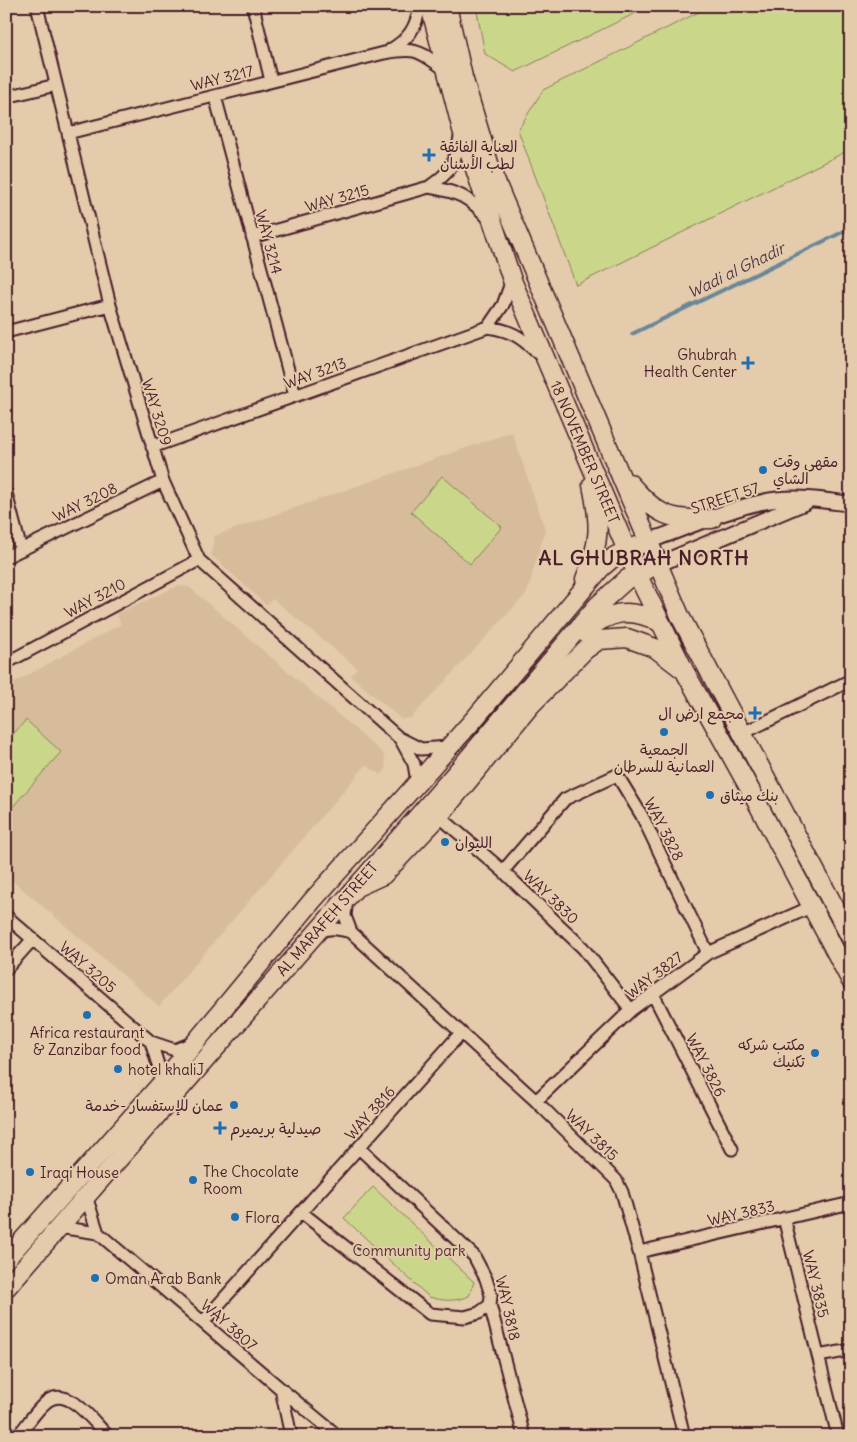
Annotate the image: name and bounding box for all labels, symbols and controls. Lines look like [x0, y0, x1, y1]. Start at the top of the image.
street label: WAY 3217 [189, 61, 255, 95]
place label: العناية الفائقة لطب الأسنان [440, 137, 518, 173]
marker: العناية الفائقة لطب الأسنان [422, 148, 436, 162]
street label: WAY 3215 [303, 180, 371, 216]
street label: WAY 3214 [251, 208, 287, 276]
water label: Wadi al Ghadir [684, 237, 790, 302]
place label: Ghubrah Health Center [644, 345, 737, 381]
street label: WAY 3213 [281, 353, 349, 393]
marker: Ghubrah Health Center [741, 356, 755, 370]
street label: WAY 3209 [138, 376, 176, 448]
street label: 18 NOVEMBER STREET [546, 378, 624, 526]
place label: مقهى وقت الشاي [773, 452, 838, 490]
marker: مقهى وقت الشاي [757, 464, 769, 476]
street label: WAY 3208 [50, 478, 120, 526]
street label: STREET 57 [688, 478, 762, 518]
district label: AL GHUBRAH NORTH [538, 545, 750, 570]
street label: WAY 3210 [61, 574, 129, 622]
place label: مجمع ارض ال [658, 704, 744, 725]
marker: مجمع ارض ال [748, 706, 762, 720]
marker: الجمعية العمانية للسرطان [658, 726, 670, 738]
place label: الجمعية العمانية للسرطان [614, 740, 714, 776]
place label: بنك ميثاق [720, 786, 779, 805]
marker: بنك ميثاق [704, 789, 716, 801]
street label: WAY 3828 [640, 794, 688, 864]
place label: الليوان [455, 833, 492, 852]
marker: الليوان [439, 836, 451, 848]
street label: AL MARAFEH STREET [272, 858, 382, 980]
street label: WAY 3830 [519, 866, 583, 928]
street label: WAY 3205 [56, 937, 120, 997]
street label: WAY 3827 [622, 947, 686, 1003]
marker: Africa restaurant & Zanzibar food [81, 1009, 93, 1021]
place label: Africa restaurant & Zanzibar food [30, 1023, 144, 1059]
street label: WAY 3826 [682, 1030, 730, 1100]
place label: مكتب شركه تكنيك [738, 1035, 806, 1071]
marker: مكتب شركه تكنيك [809, 1047, 821, 1059]
place label: hotel khaliJ [128, 1060, 204, 1079]
marker: hotel khaliJ [112, 1063, 124, 1075]
street label: WAY 3816 [341, 1082, 399, 1144]
place label: عمان للإستفسار -خدمة [85, 1096, 224, 1116]
marker: عمان للإستفسار -خدمة [228, 1099, 240, 1111]
street label: WAY 3815 [562, 1105, 622, 1165]
place label: صيدلية بريميرم [230, 1119, 321, 1141]
marker: صيدلية بريميرم [214, 1122, 226, 1134]
place label: The Chocolate Room [203, 1162, 299, 1198]
place label: Iraqi House [40, 1163, 119, 1182]
marker: Iraqi House [24, 1166, 36, 1178]
marker: The Chocolate Room [187, 1174, 199, 1186]
street label: WAY 3833 [706, 1196, 776, 1230]
place label: Flora [245, 1208, 280, 1227]
marker: Flora [229, 1211, 241, 1223]
park label: Community park [352, 1241, 466, 1260]
street label: WAY 3835 [799, 1248, 833, 1320]
place label: Oman Arab Bank [105, 1269, 222, 1288]
marker: Oman Arab Bank [89, 1272, 101, 1284]
street label: WAY 3818 [491, 1274, 525, 1342]
street label: WAY 3807 [197, 1295, 261, 1355]

